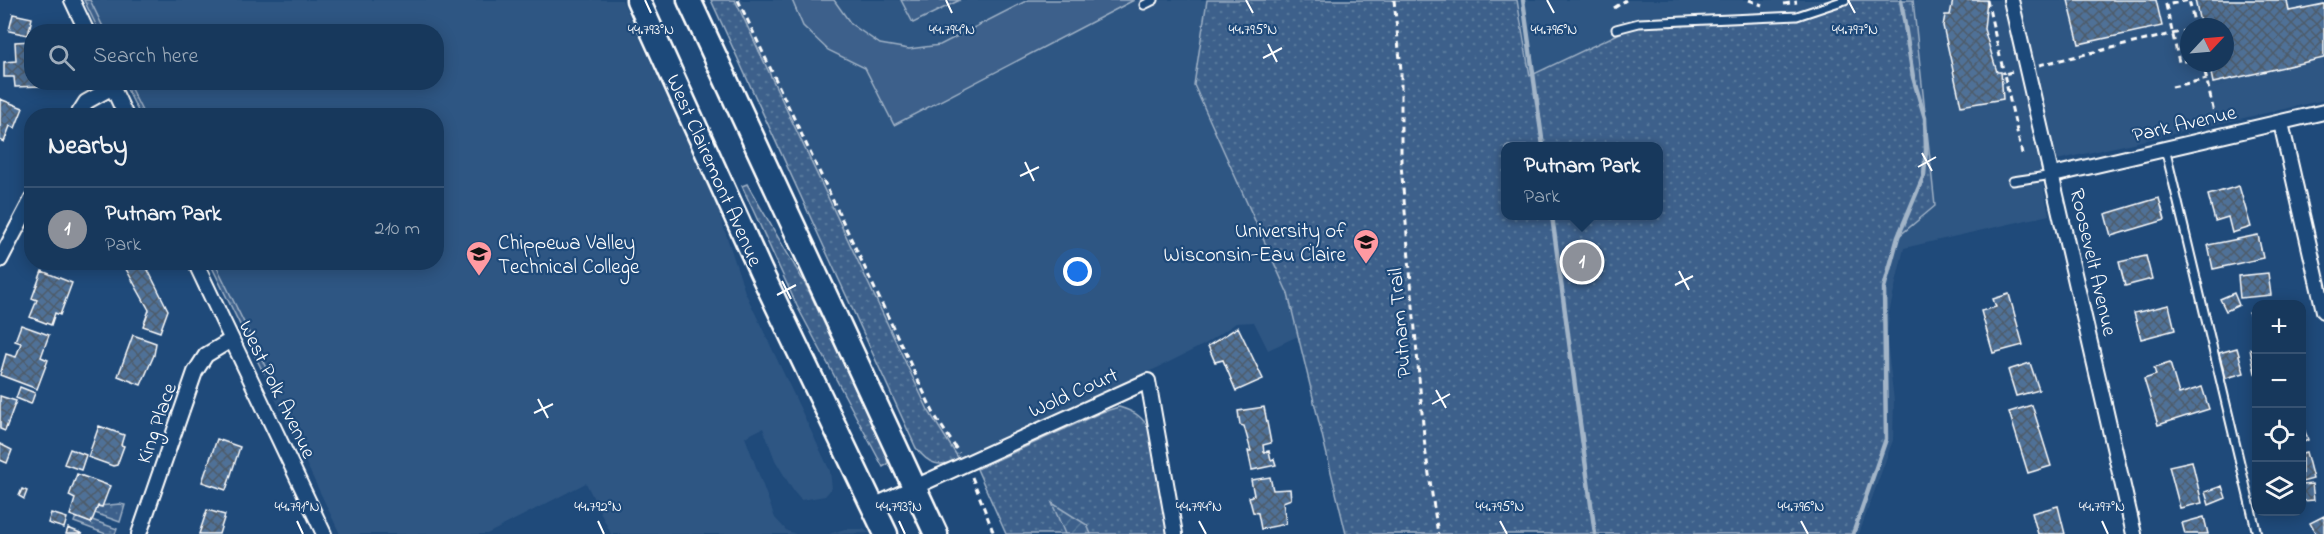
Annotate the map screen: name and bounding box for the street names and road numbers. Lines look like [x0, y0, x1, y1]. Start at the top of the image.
street label: West Clairemont Avenue [657, 70, 769, 272]
street label: Park Avenue [2129, 98, 2240, 151]
street label: Roosevelt Avenue [2061, 186, 2124, 340]
street label: Putnam Trail [1381, 267, 1421, 379]
street label: West Polk Avenue [230, 316, 323, 465]
street label: Wold Court [1024, 361, 1123, 427]
street label: King Place [130, 379, 188, 469]

